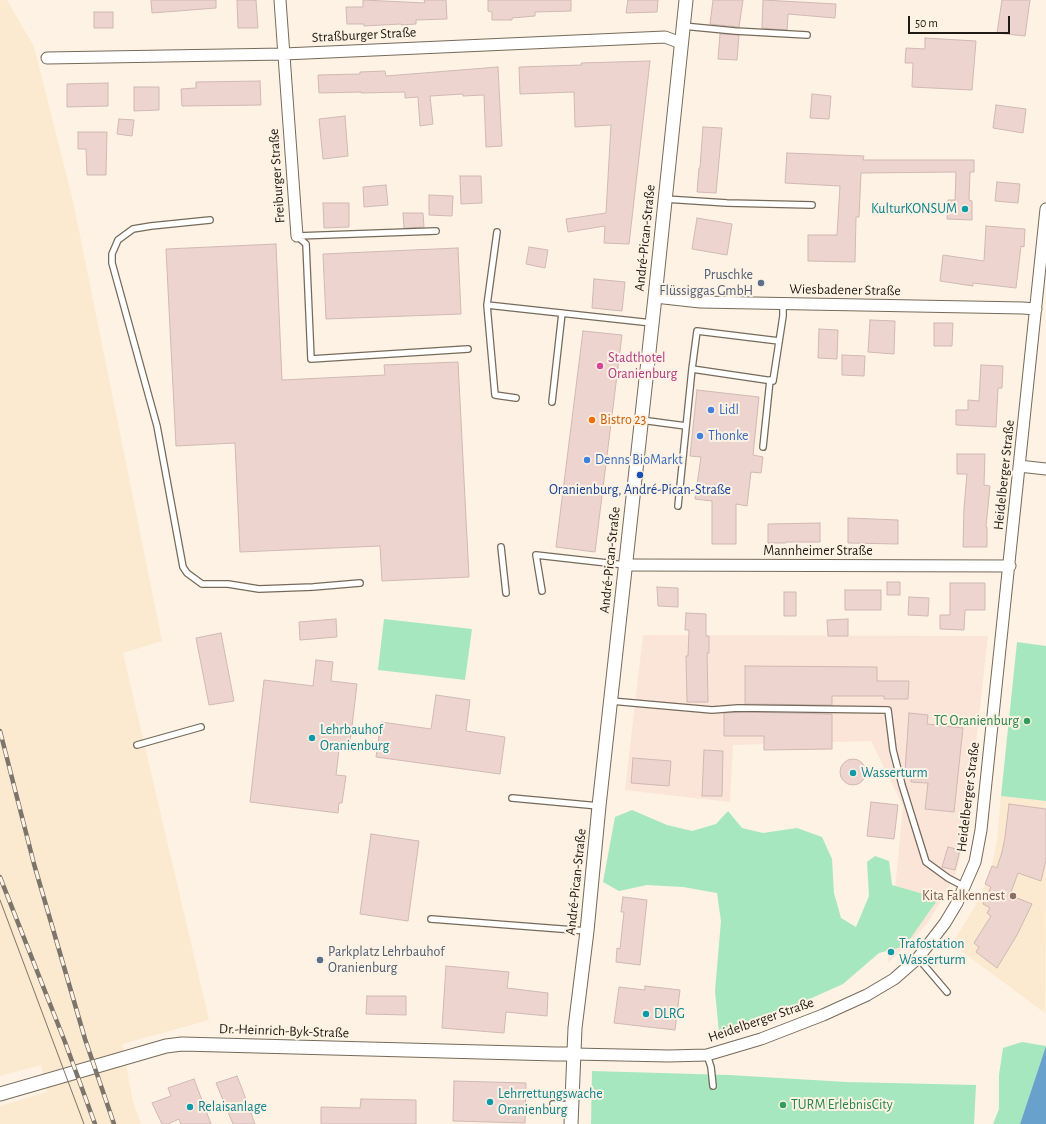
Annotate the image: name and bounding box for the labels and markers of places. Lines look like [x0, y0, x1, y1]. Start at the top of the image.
place label: KulturKONSUM [871, 201, 957, 217]
marker: KulturKONSUM [960, 204, 970, 214]
place label: Pruschke Flüssiggas GmbH [659, 267, 753, 300]
marker: Pruschke Flüssiggas GmbH [756, 278, 766, 288]
place label: Stadthotel Oranienburg [608, 350, 677, 382]
marker: Stadthotel Oranienburg [595, 361, 605, 371]
place label: Lidl [719, 402, 739, 418]
marker: Lidl [706, 405, 716, 415]
place label: Bistro 23 [600, 412, 646, 428]
marker: Bistro 23 [587, 415, 597, 425]
place label: Thonke [708, 428, 749, 444]
marker: Thonke [695, 431, 705, 441]
place label: Denns BioMarkt [595, 452, 683, 468]
marker: Denns BioMarkt [582, 455, 592, 465]
marker: Oranienburg, André-Pican-Straße [635, 470, 645, 480]
place label: Oranienburg, André-Pican-Straße [549, 482, 731, 498]
place label: TC Oranienburg [934, 713, 1019, 729]
marker: TC Oranienburg [1022, 716, 1032, 726]
place label: Lehrbauhof Oranienburg [320, 722, 389, 754]
marker: Lehrbauhof Oranienburg [307, 733, 317, 743]
place label: Wasserturm [861, 765, 928, 781]
marker: Wasserturm [848, 768, 858, 778]
place label: Kita Falkennest [922, 888, 1005, 904]
marker: Kita Falkennest [1008, 891, 1018, 901]
place label: Trafostation Wasserturm [899, 936, 966, 968]
place label: Parkplatz Lehrbauhof Oranienburg [328, 944, 444, 976]
marker: Trafostation Wasserturm [886, 947, 896, 957]
marker: Parkplatz Lehrbauhof Oranienburg [315, 955, 325, 965]
place label: DLRG [654, 1006, 685, 1022]
marker: DLRG [641, 1009, 651, 1019]
place label: Lehrrettungswache Oranienburg [498, 1086, 603, 1118]
marker: Lehrrettungswache Oranienburg [485, 1097, 495, 1107]
place label: TURM ErlebnisCity [791, 1097, 893, 1113]
place label: Relaisanlage [198, 1099, 267, 1115]
marker: TURM ErlebnisCity [778, 1100, 788, 1110]
marker: Relaisanlage [185, 1102, 195, 1112]

